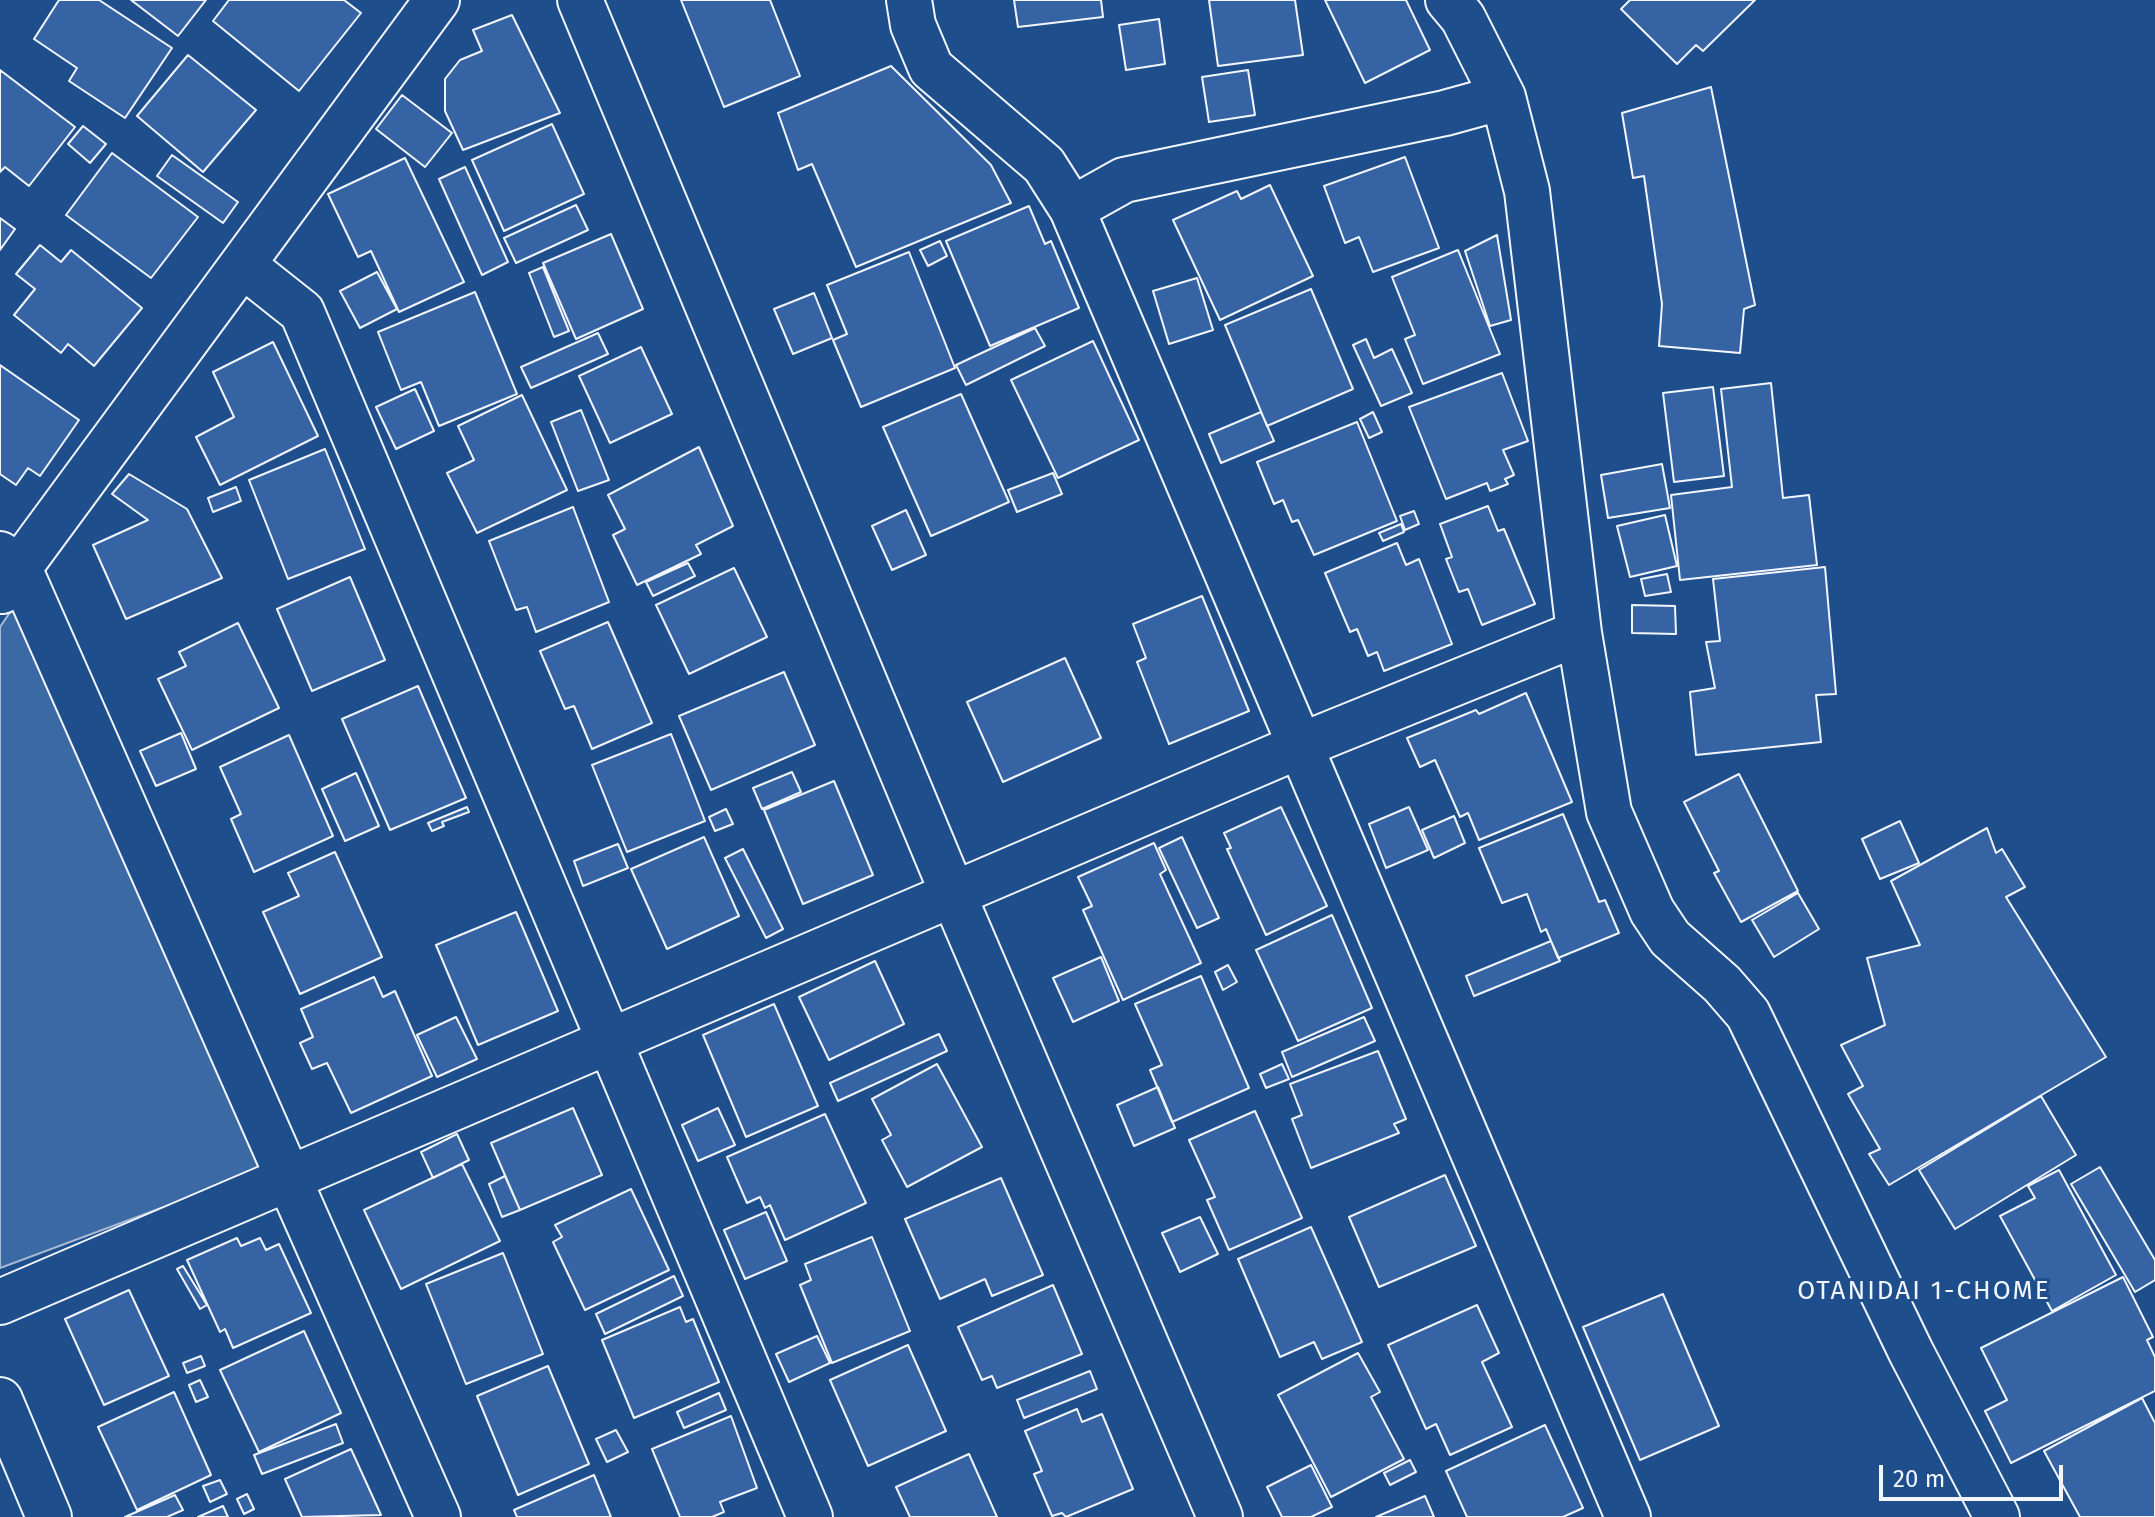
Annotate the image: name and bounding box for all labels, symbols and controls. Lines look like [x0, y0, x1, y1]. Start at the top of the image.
district label: OTANIDAI 1-CHOME [1797, 1276, 2051, 1308]
scale bar [1883, 1449, 2067, 1499]
text: 20 m [1893, 1465, 1945, 1493]

